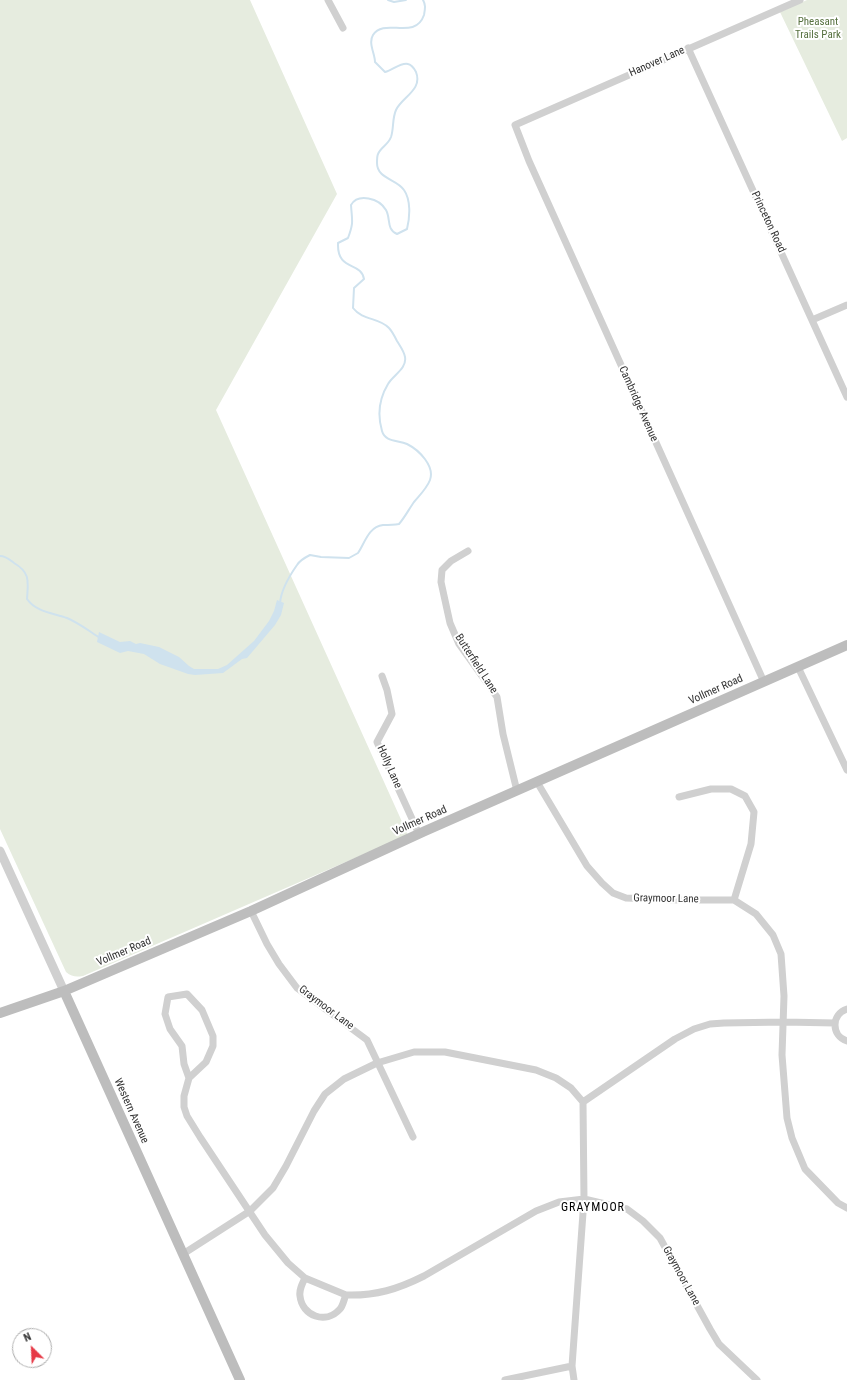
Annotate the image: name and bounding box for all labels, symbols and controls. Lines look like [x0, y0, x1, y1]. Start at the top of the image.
park label: Pheasant Trails Park [795, 15, 841, 41]
street label: Hanover Lane [627, 44, 687, 80]
street label: Princeton Road [748, 189, 788, 255]
street label: Cambridge Avenue [615, 364, 661, 444]
street label: Butterfield Lane [452, 632, 500, 696]
street label: Vollmer Road [687, 672, 745, 708]
street label: Holly Lane [374, 744, 404, 790]
street label: Vollmer Road [391, 803, 449, 839]
street label: Graymoor Lane [633, 892, 699, 906]
street label: Vollmer Road [95, 935, 153, 969]
street label: Graymoor Lane [296, 983, 356, 1033]
street label: Western Avenue [111, 1076, 151, 1146]
district label: GRAYMOOR [561, 1201, 625, 1215]
street label: Graymoor Lane [659, 1244, 703, 1308]
north arrow [12, 1328, 52, 1368]
text: N [22, 1330, 33, 1345]

